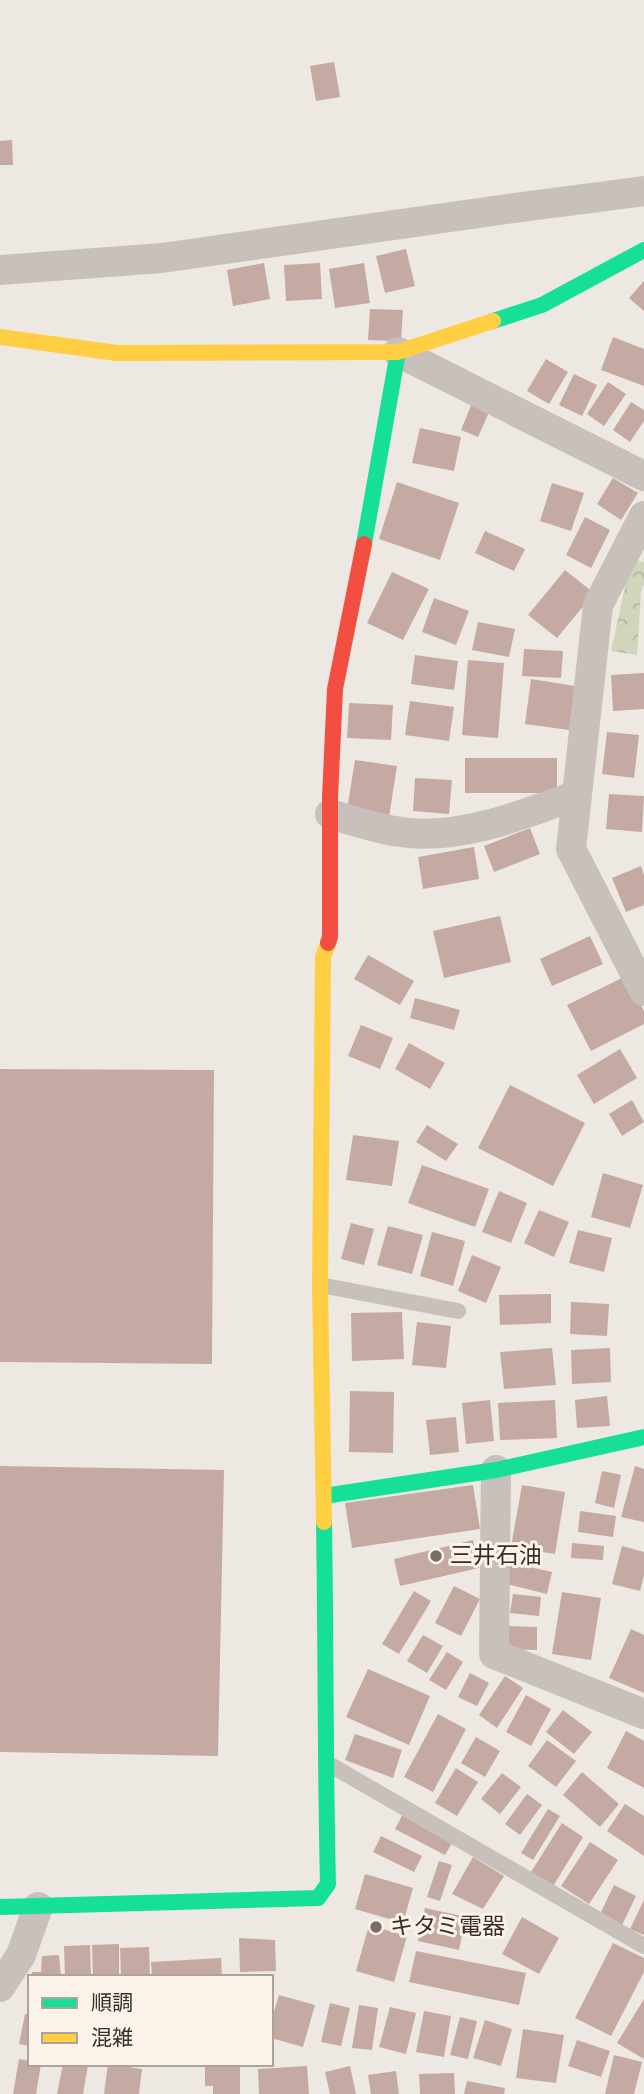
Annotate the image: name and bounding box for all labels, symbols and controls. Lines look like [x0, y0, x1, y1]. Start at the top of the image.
place label: 三井石油 [450, 1542, 542, 1570]
marker: 三井石油 [428, 1548, 444, 1564]
place label: キタミ電器 [390, 1913, 505, 1941]
marker: キタミ電器 [368, 1919, 384, 1935]
legend [28, 1975, 273, 2066]
text: 順調 [91, 1991, 133, 2016]
text: 混雑 [91, 2026, 133, 2051]

